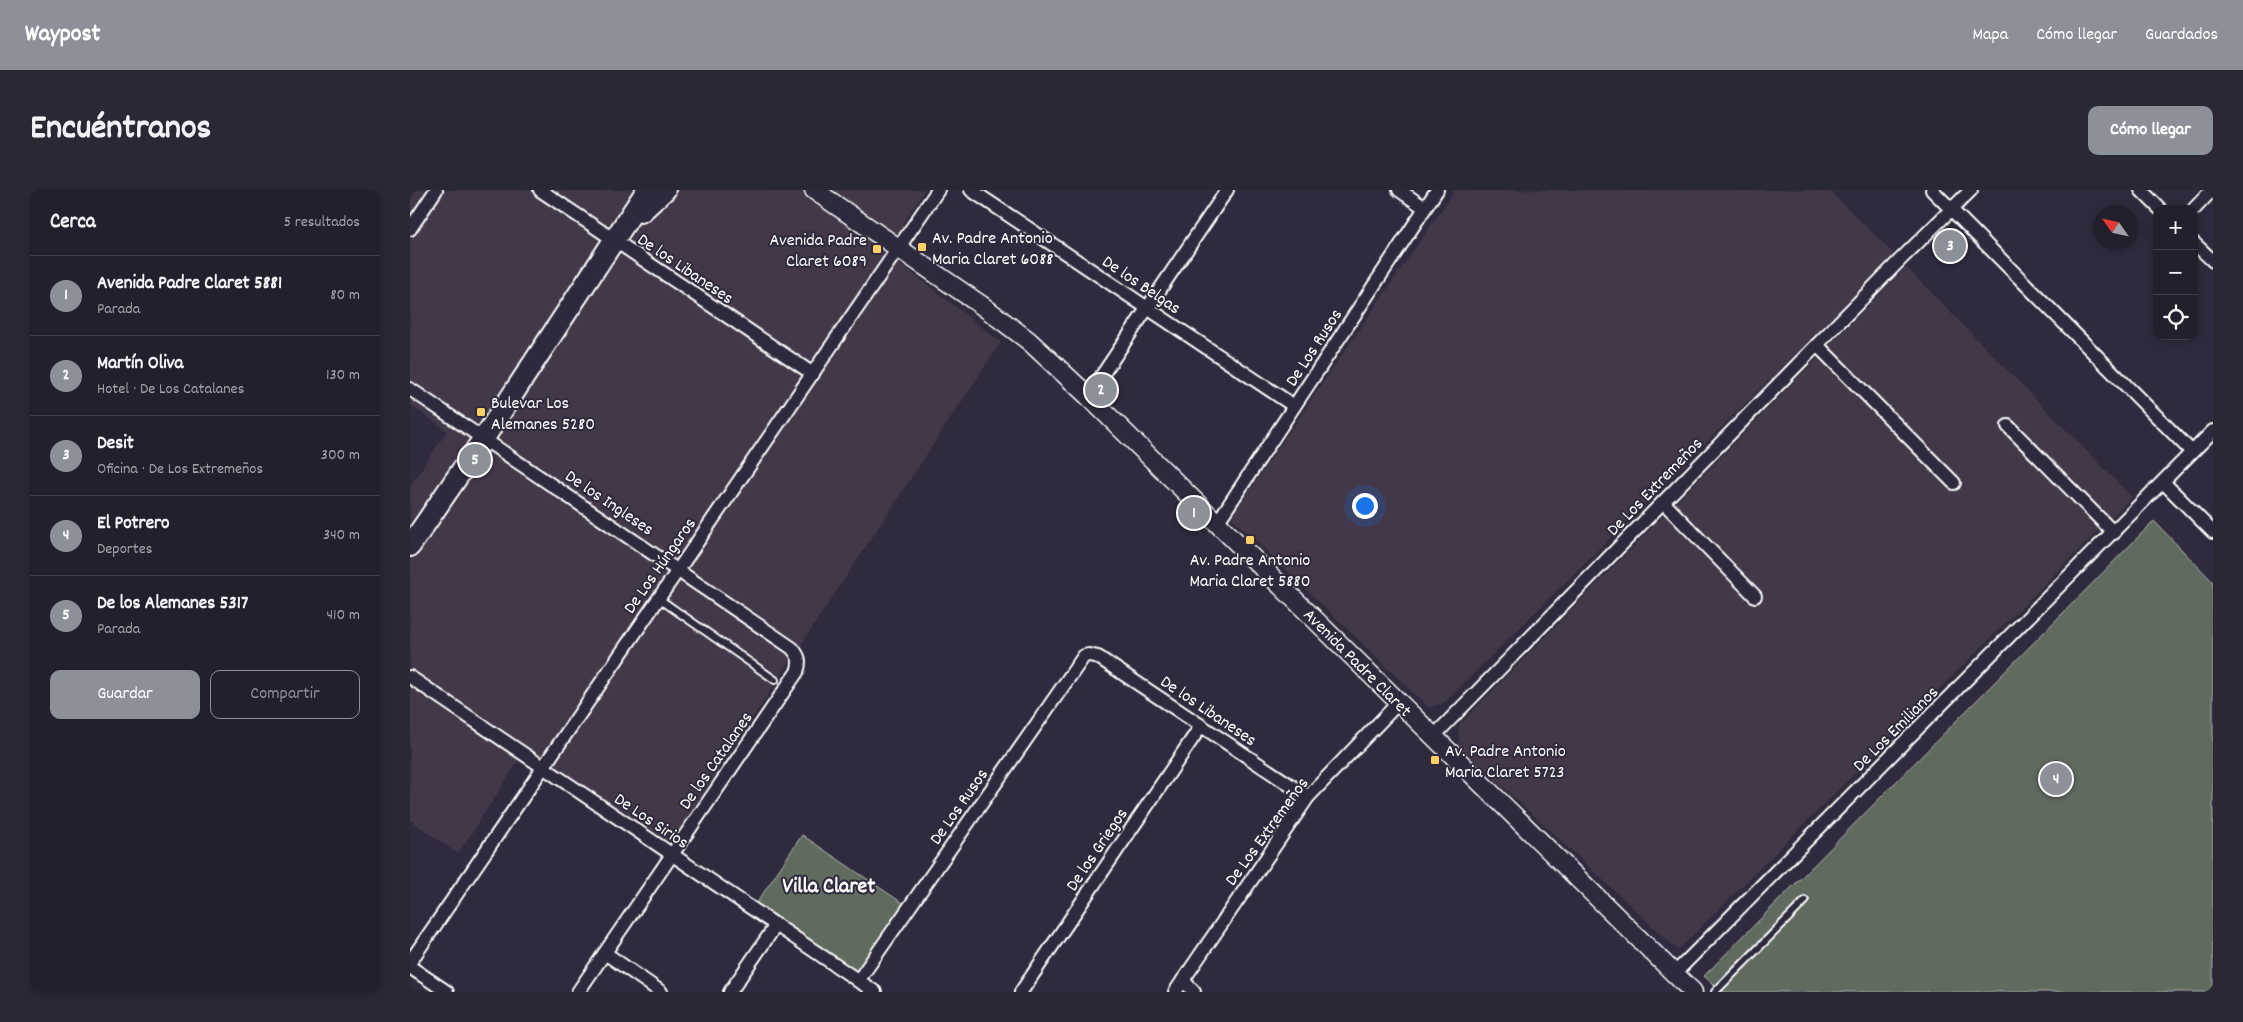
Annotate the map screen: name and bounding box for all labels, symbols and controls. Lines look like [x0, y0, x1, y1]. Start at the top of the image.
text: Waypost [25, 18, 100, 52]
text: Mapa [1972, 23, 2008, 48]
text: Cómo llegar [2036, 23, 2117, 48]
text: Guardados [2145, 23, 2218, 48]
text: Encuéntranos [30, 105, 211, 155]
button: Cómo llegar [2088, 106, 2213, 155]
north arrow [2093, 205, 2138, 250]
map controls [2153, 205, 2198, 340]
button: + [2153, 205, 2198, 250]
text: Cerca [50, 208, 96, 238]
text: 5 resultados [284, 211, 360, 234]
place label: Av. Padre Antonio Maria Claret 6088 [932, 227, 1054, 273]
pin: 3 [1934, 227, 1966, 265]
street label: De los Libaneses [631, 229, 738, 312]
place label: Avenida Padre Claret 6089 [769, 229, 867, 275]
marker: Av. Padre Antonio Maria Claret 6088 [916, 241, 928, 253]
marker: Avenida Padre Claret 6089 [871, 243, 883, 255]
button: − [2153, 250, 2198, 295]
street label: De los Belgas [1096, 251, 1185, 322]
text: Avenida Padre Claret 5881 [97, 271, 282, 298]
text: 1 [64, 284, 68, 307]
text: 80 m [330, 284, 360, 307]
button: locate [2153, 295, 2198, 340]
text: Parada [97, 298, 140, 321]
street label: De Los Rusos [1281, 305, 1350, 392]
text: Martín Oliva [97, 351, 183, 378]
text: 2 [63, 364, 70, 387]
text: 130 m [326, 364, 360, 387]
pin: 2 [1085, 371, 1117, 409]
text: Hotel · De Los Catalanes [97, 378, 244, 401]
place label: Bulevar Los Alemanes 5280 [491, 392, 595, 438]
marker: Bulevar Los Alemanes 5280 [475, 406, 487, 418]
text: Desit [97, 431, 134, 458]
street label: De Los Extremeños [1602, 433, 1709, 543]
pin: 5 [459, 441, 491, 479]
text: 3 [62, 444, 70, 467]
text: 300 m [321, 444, 360, 467]
text: Oficina · De Los Extremeños [97, 458, 263, 481]
street label: De los Ingleses [559, 465, 658, 543]
your location [1352, 493, 1378, 519]
pin: 1 [1178, 494, 1210, 532]
text: El Potrero [97, 511, 170, 538]
street label: De Los Húngaros [619, 513, 703, 620]
text: 4 [63, 524, 69, 547]
text: 340 m [323, 524, 360, 547]
marker: Av. Padre Antonio Maria Claret 5880 [1244, 534, 1256, 546]
text: Deportes [97, 538, 152, 561]
place label: Av. Padre Antonio Maria Claret 5880 [1189, 549, 1311, 595]
text: De los Alemanes 5317 [97, 591, 248, 618]
text: 5 [62, 604, 70, 627]
text: 410 m [326, 604, 360, 627]
street label: Avenida Padre Claret [1296, 604, 1416, 724]
text: Parada [97, 618, 140, 641]
button: Guardar [50, 670, 200, 719]
button: Compartir [210, 670, 360, 719]
street label: De los Libaneses [1154, 671, 1261, 754]
street label: De Los Emilianos [1848, 681, 1945, 778]
street label: De los Catalanes [674, 707, 760, 815]
place label: Av. Padre Antonio Maria Claret 5723 [1445, 740, 1566, 786]
marker: Av. Padre Antonio Maria Claret 5723 [1429, 754, 1441, 766]
pin: 4 [2040, 760, 2072, 798]
street label: De Los Rusos [925, 764, 996, 851]
street label: De Los Extremeños [1220, 773, 1316, 892]
street label: De Los Sirios [608, 788, 693, 856]
street label: De los Griegos [1061, 804, 1135, 897]
district label: Villa Claret [783, 872, 876, 903]

